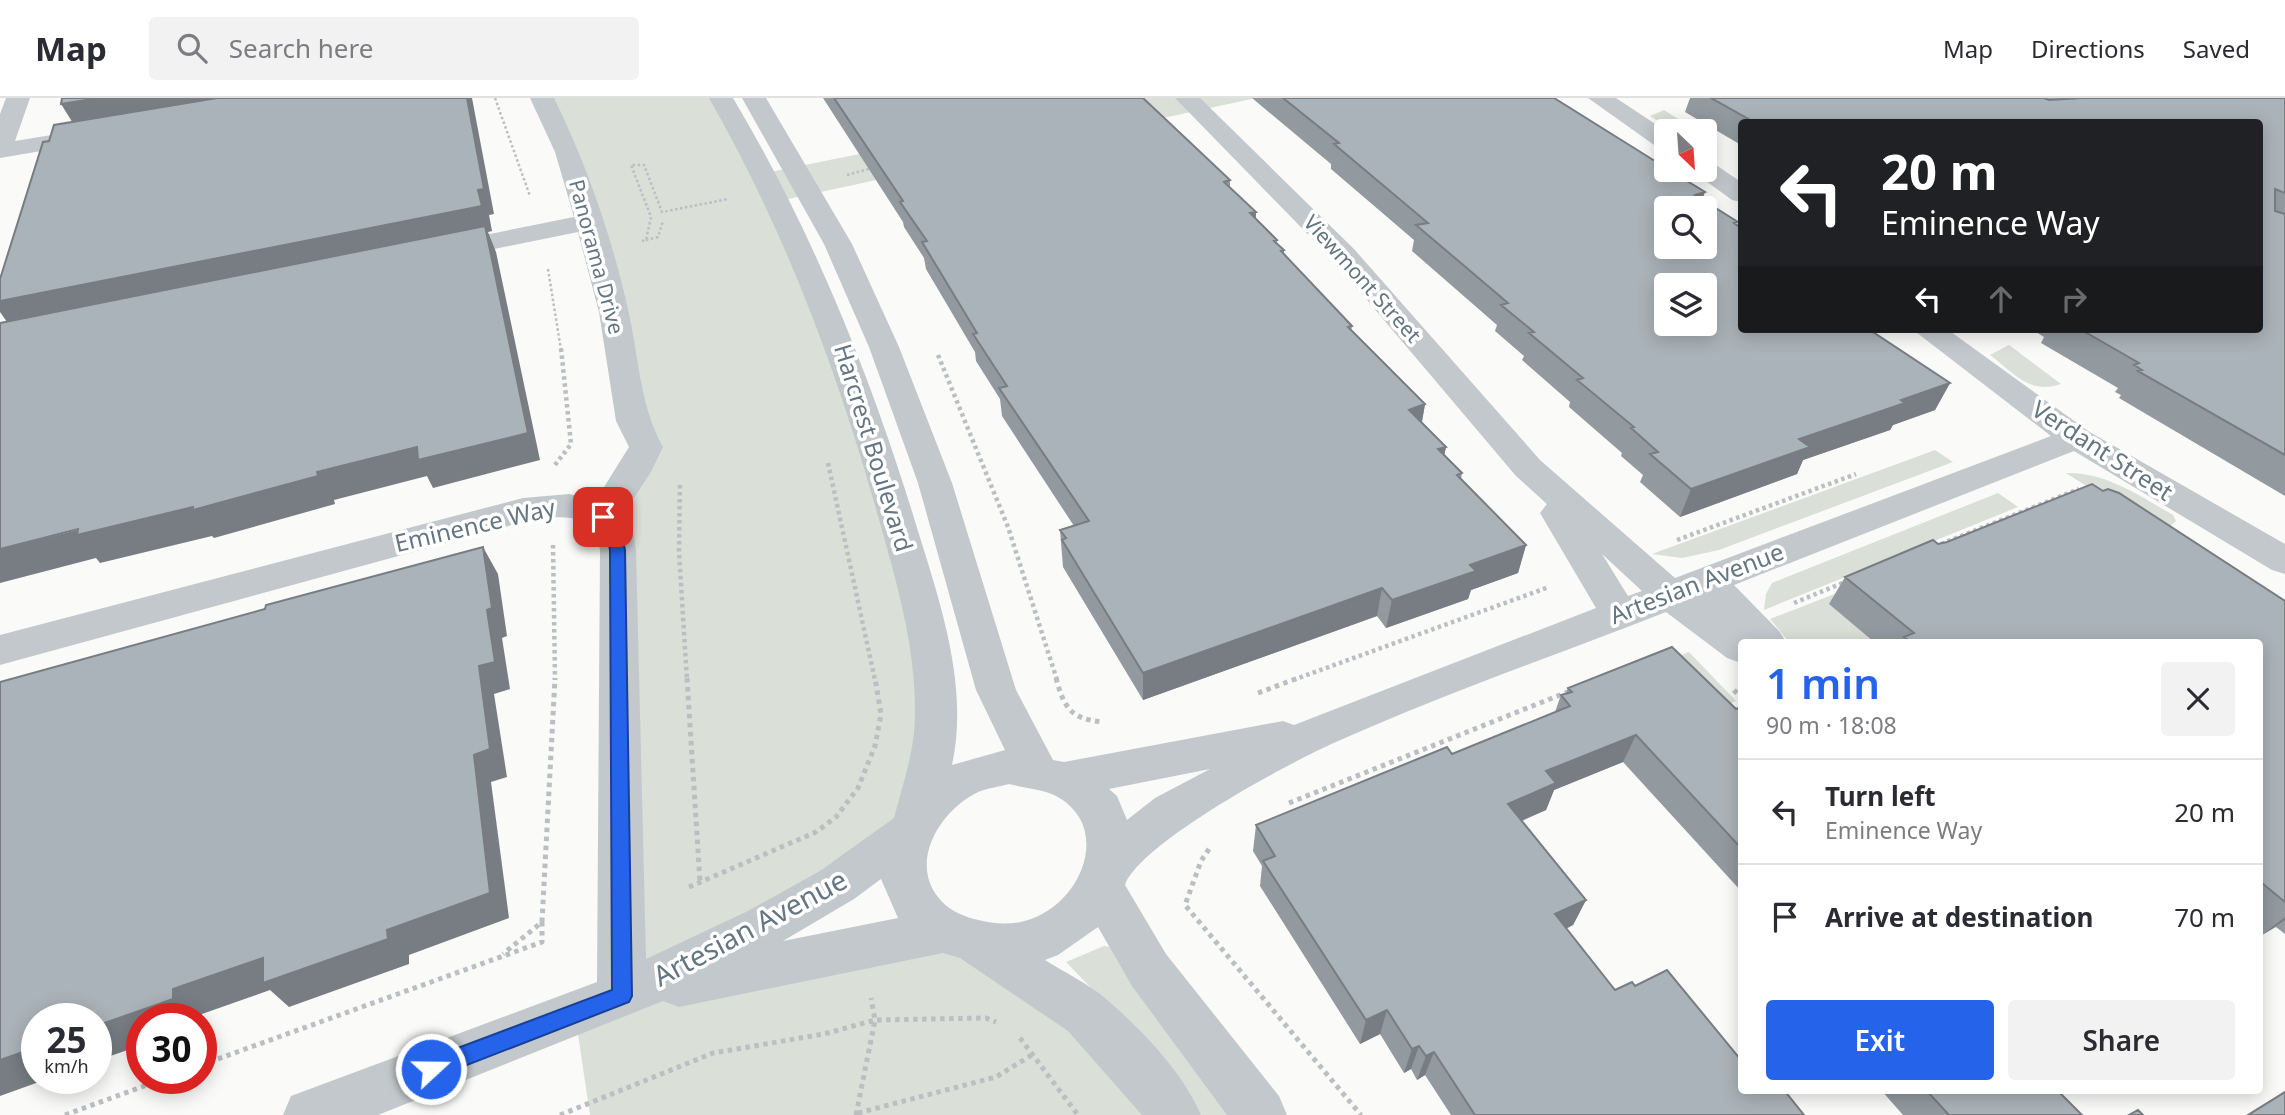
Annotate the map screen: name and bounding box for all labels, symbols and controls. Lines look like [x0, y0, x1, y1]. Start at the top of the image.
search box [149, 17, 639, 80]
text: Map [35, 26, 107, 71]
icon: search [173, 29, 211, 67]
text: Search here [229, 30, 373, 66]
text: Map [1943, 32, 1993, 65]
text: Directions [2031, 32, 2145, 65]
text: Saved [2183, 32, 2250, 65]
north arrow [1654, 119, 1717, 182]
map controls [1654, 119, 1717, 336]
text: 20 m [1881, 138, 1998, 204]
icon: left [1766, 147, 1857, 238]
street label: Panorama Drive [563, 176, 631, 337]
button: search [1654, 196, 1717, 259]
text: Eminence Way [1881, 201, 2100, 244]
street label: Viewmont Street [1298, 208, 1428, 349]
button: layers [1654, 273, 1717, 336]
icon: left [1909, 280, 1947, 318]
icon: ahead [1982, 280, 2020, 318]
icon: right [2055, 280, 2093, 318]
street label: Harcrest Boulevard [827, 340, 922, 555]
street label: Verdant Street [2026, 392, 2180, 508]
pin [573, 487, 633, 547]
street label: Eminence Way [391, 490, 559, 559]
icon: arrive [584, 498, 622, 536]
street label: Artesian Avenue [1605, 534, 1788, 631]
text: 1 min [1766, 654, 1880, 711]
button: close [2161, 662, 2235, 736]
text: 90 m · 18:08 [1766, 709, 1897, 741]
text: Turn left [1825, 778, 1936, 814]
icon: left [1766, 793, 1804, 831]
text: 20 m [2174, 794, 2235, 830]
text: Eminence Way [1825, 814, 1982, 846]
street label: Artesian Avenue [646, 860, 853, 994]
icon: arrive [1766, 898, 1804, 936]
text: Arrive at destination [1825, 899, 2094, 935]
text: 70 m [2174, 899, 2235, 935]
button: Exit [1766, 1000, 1994, 1080]
button: Share [2008, 1000, 2235, 1080]
speed limit sign: 30 [126, 1003, 217, 1094]
text: 25 [46, 1016, 87, 1063]
position arrow [394, 1032, 468, 1106]
text: km/h [44, 1054, 89, 1078]

